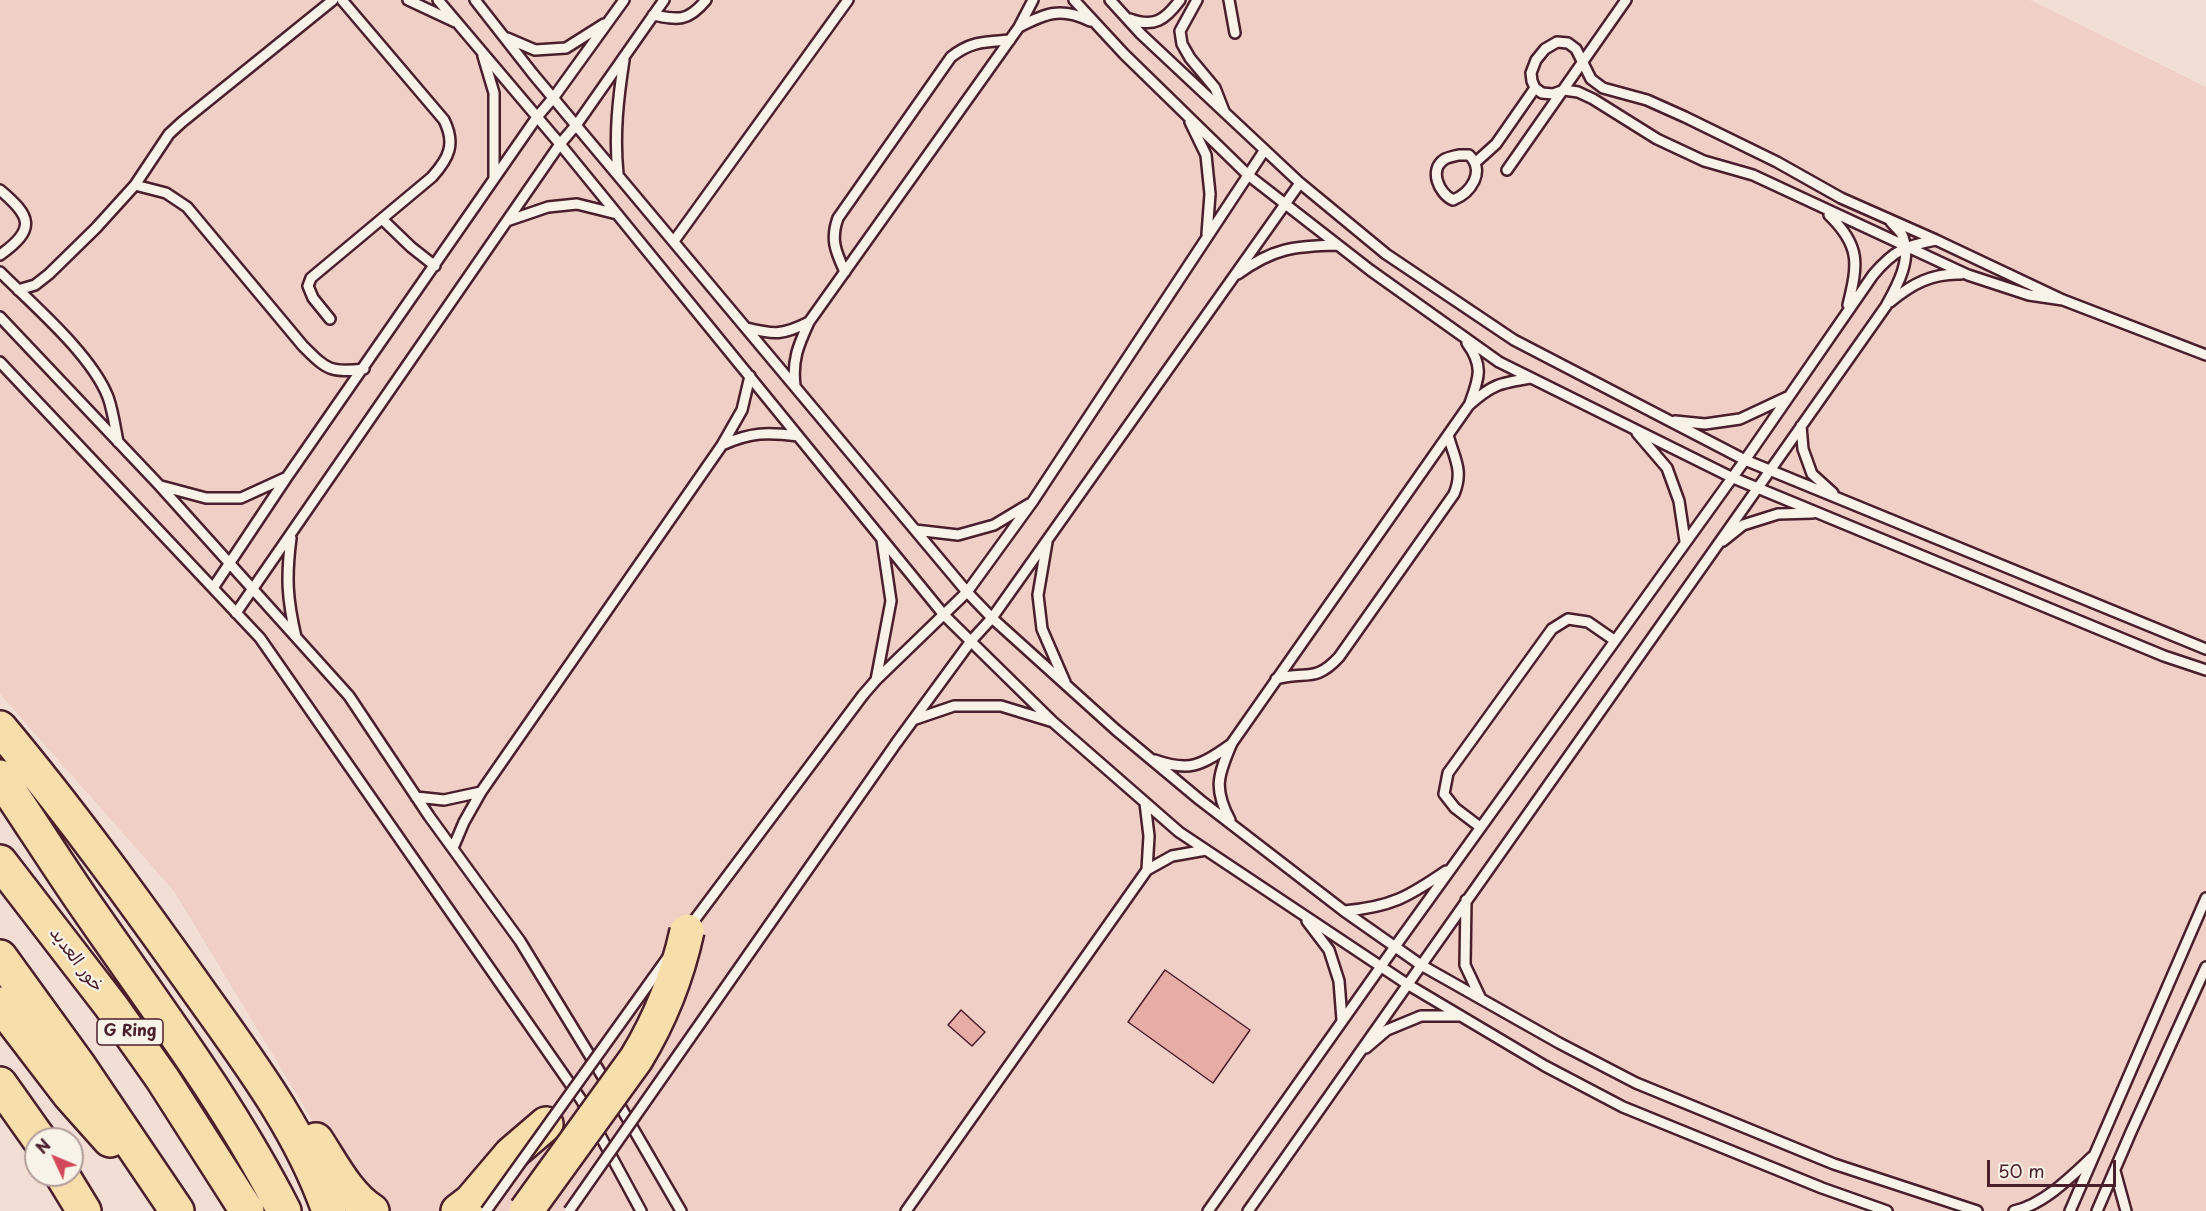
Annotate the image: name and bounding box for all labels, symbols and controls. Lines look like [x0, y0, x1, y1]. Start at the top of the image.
street label: خور العديد [44, 923, 108, 997]
road number: G Ring [97, 1019, 163, 1045]
north arrow [24, 1127, 84, 1187]
text: N [29, 1133, 56, 1159]
scale bar [1990, 1148, 2119, 1186]
text: 50 m [1998, 1157, 2045, 1184]

